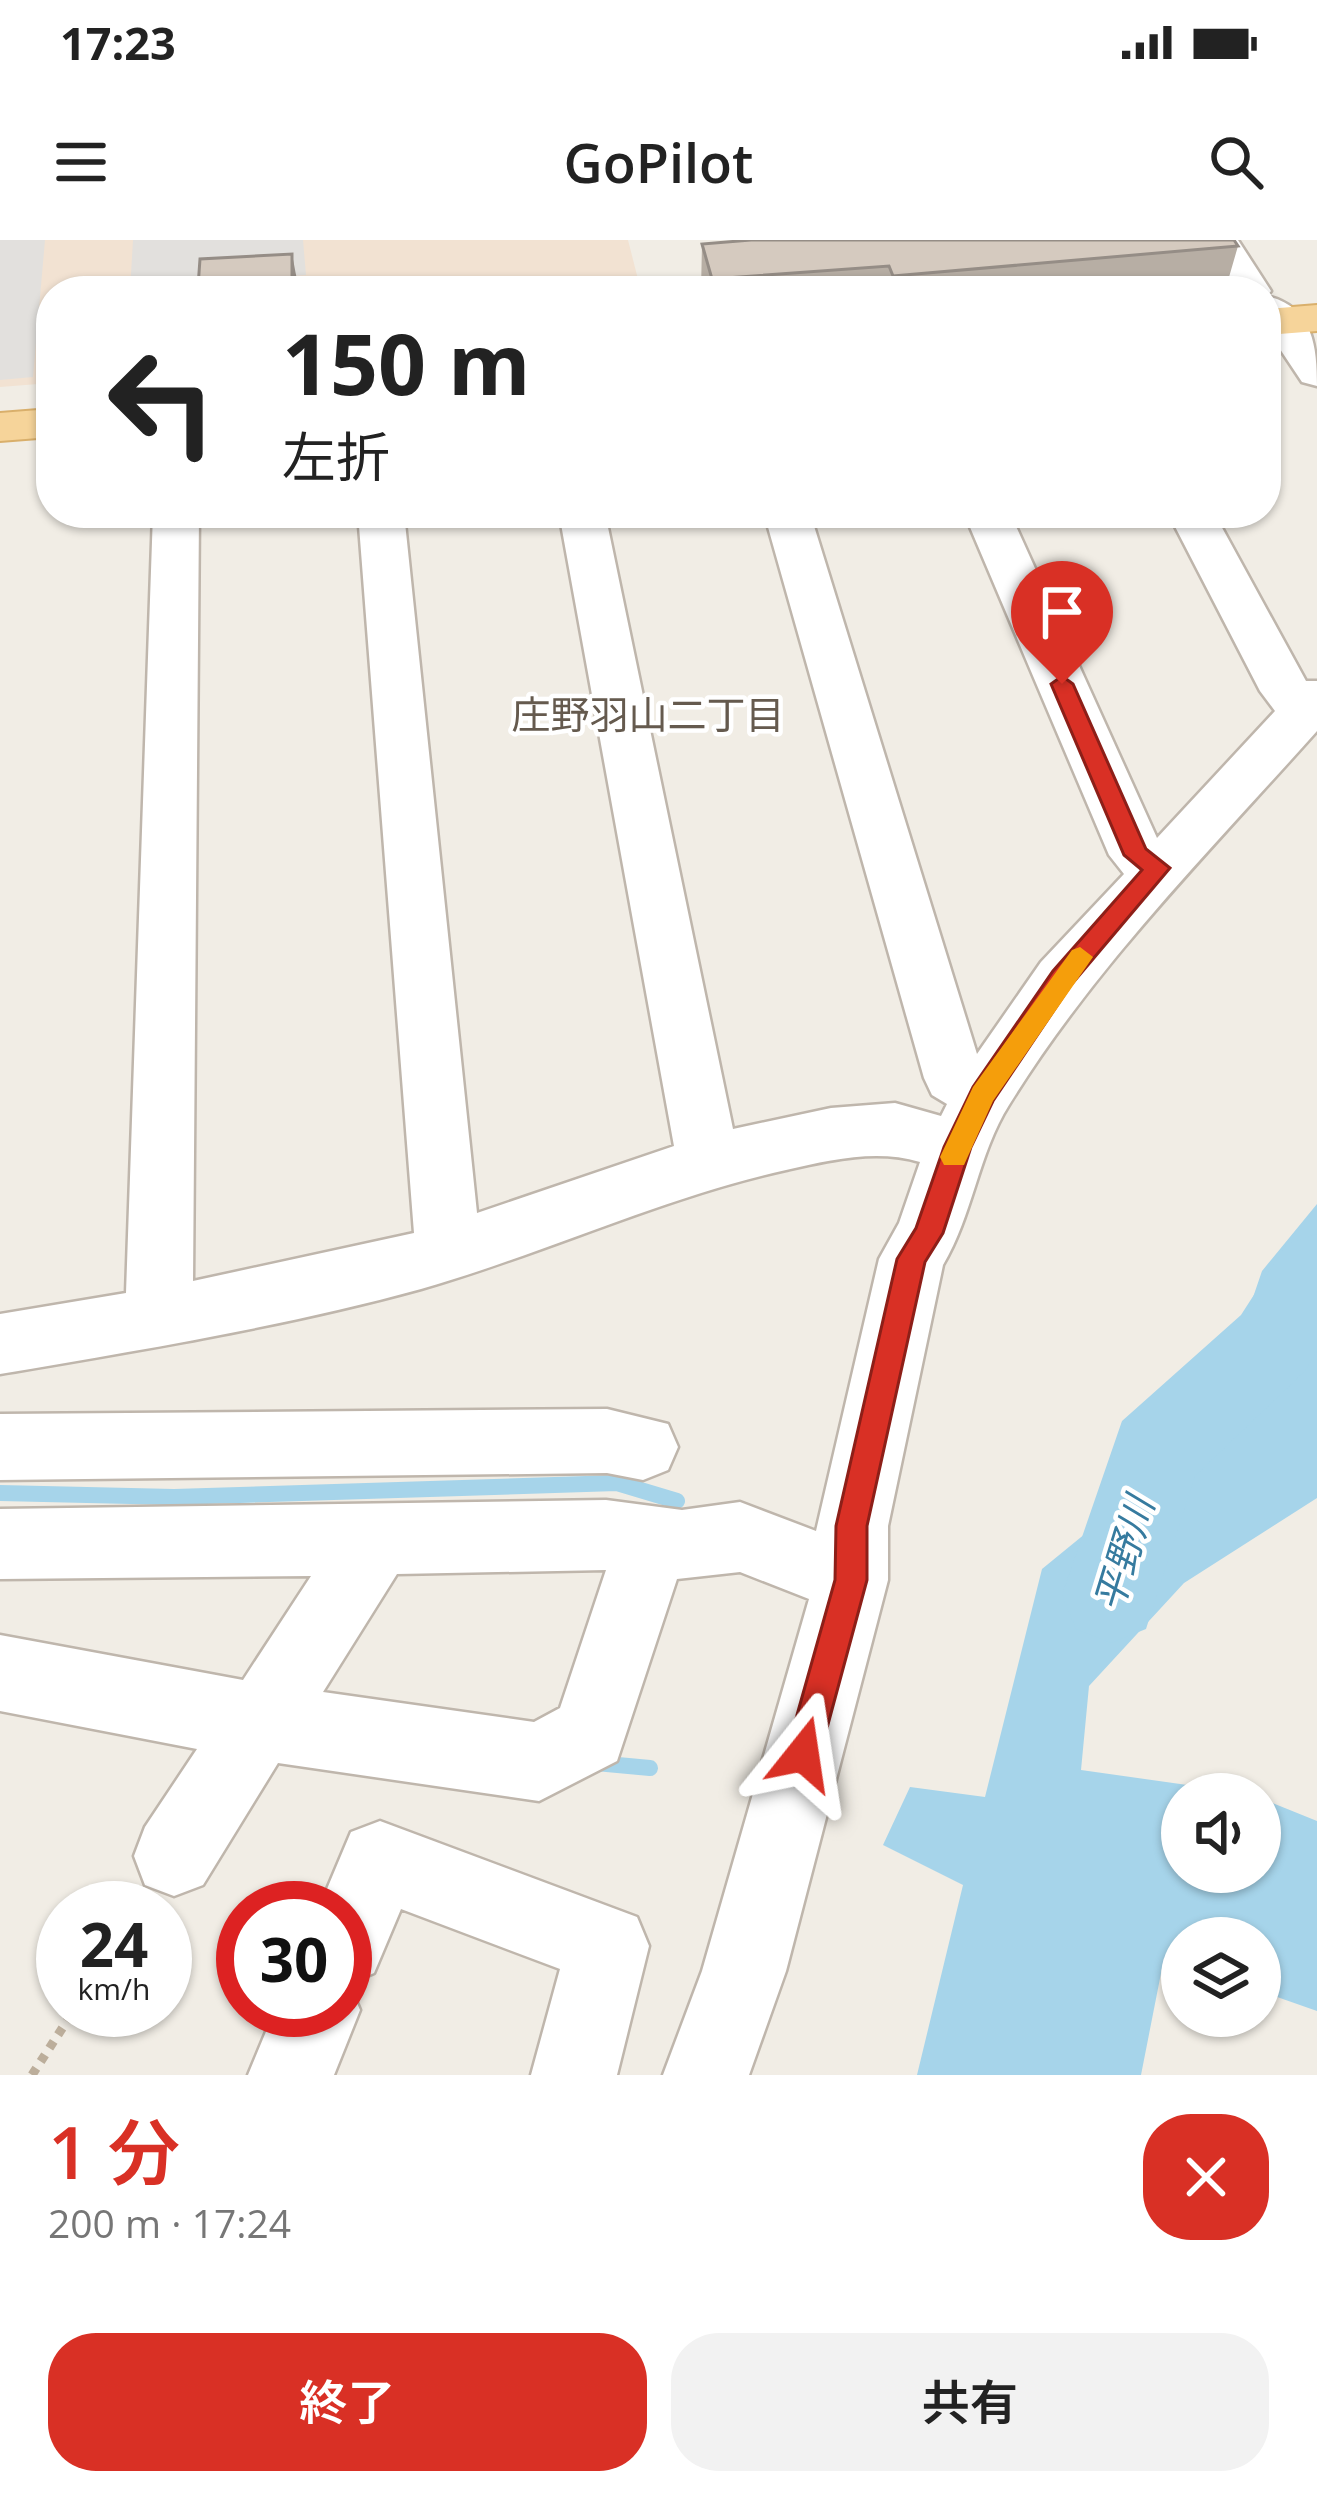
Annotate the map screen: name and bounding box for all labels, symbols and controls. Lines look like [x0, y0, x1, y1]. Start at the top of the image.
text: 17:23 [60, 12, 176, 73]
text: GoPilot [564, 125, 753, 199]
icon: menu [48, 129, 114, 195]
icon: search [1203, 129, 1269, 195]
text: 150 m [282, 305, 530, 420]
icon: left [84, 324, 240, 480]
text: 左折 [282, 419, 390, 493]
pin [1011, 561, 1113, 684]
icon: arrive [1029, 579, 1095, 645]
district label: 庄野羽山二丁目 [511, 687, 785, 740]
water label: 平野川 [1080, 1486, 1166, 1617]
position arrow [740, 1691, 866, 1817]
map controls [1161, 1773, 1281, 2037]
button: sound [1161, 1773, 1281, 1893]
speed limit sign: 30 [216, 1881, 372, 2037]
text: 24 [80, 1903, 148, 1985]
button: layers [1161, 1917, 1281, 2037]
text: km/h [78, 1968, 150, 2009]
text: 1 分 [48, 2102, 180, 2200]
button: close [1143, 2114, 1269, 2240]
text: 200 m · 17:24 [48, 2196, 291, 2249]
button: 終了 [48, 2333, 647, 2471]
button: 共有 [671, 2333, 1269, 2471]

